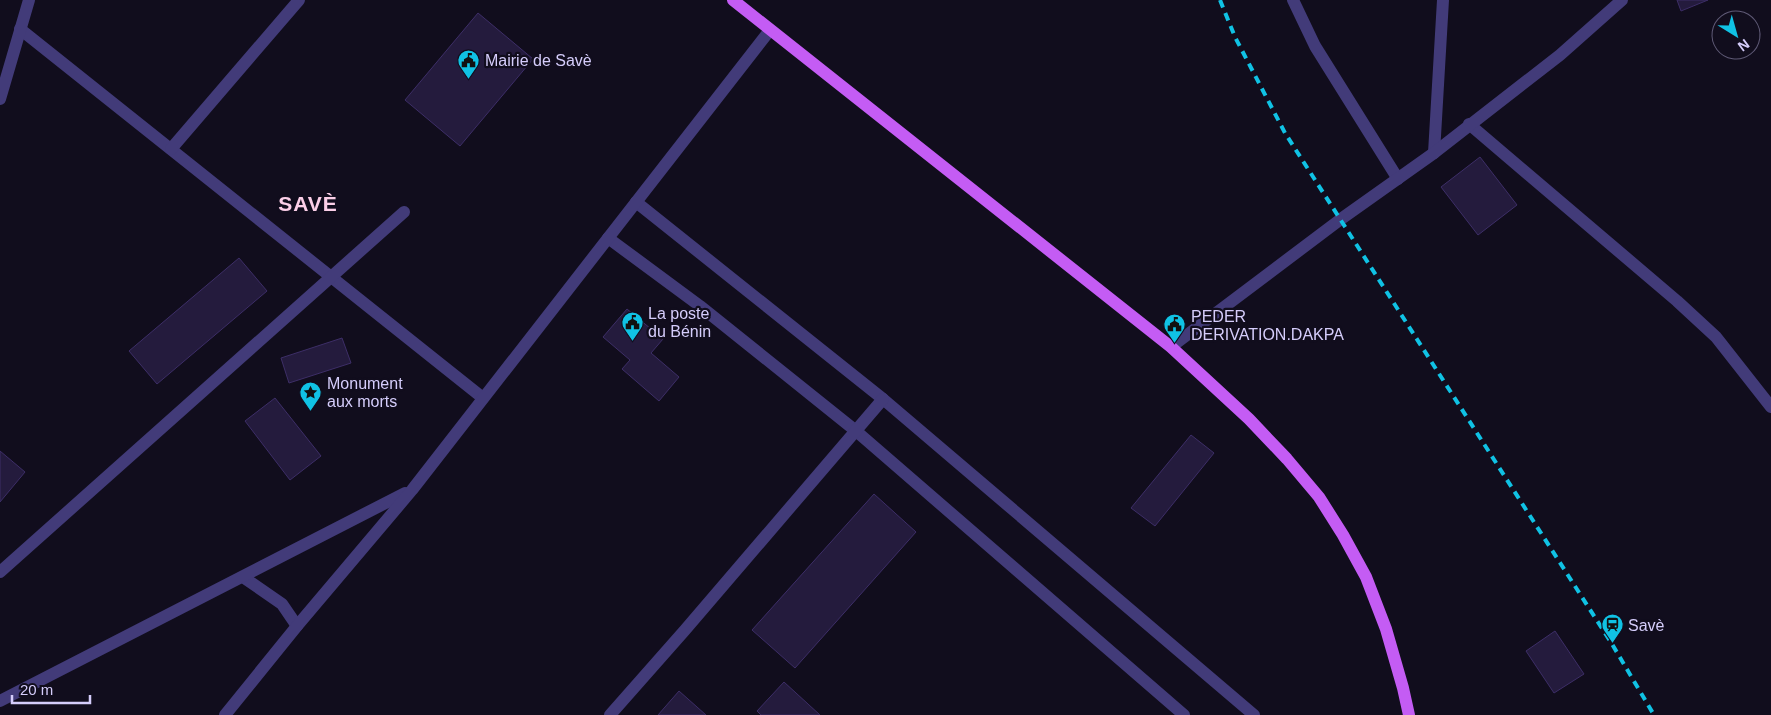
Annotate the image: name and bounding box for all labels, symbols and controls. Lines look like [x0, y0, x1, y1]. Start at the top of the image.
north arrow [1711, 10, 1761, 60]
text: N [1735, 36, 1753, 55]
public building icon: Mairie de Savè [457, 48, 481, 79]
place label: Mairie de Savè [485, 52, 592, 69]
district label: SAVÈ [278, 192, 338, 215]
place label: La poste du Bénin [648, 305, 711, 340]
place label: PEDER DERIVATION.DAKPA [1191, 308, 1344, 343]
public building icon: La poste du Bénin [620, 310, 644, 341]
public building icon: PEDER DERIVATION.DAKPA [1163, 313, 1187, 344]
place label: Monument aux morts [327, 375, 403, 410]
place icon: Monument aux morts [299, 380, 323, 411]
station icon: Savè [1600, 613, 1624, 644]
place label: Savè [1628, 617, 1665, 634]
scale bar [12, 672, 90, 704]
text: 20 m [20, 681, 53, 698]

